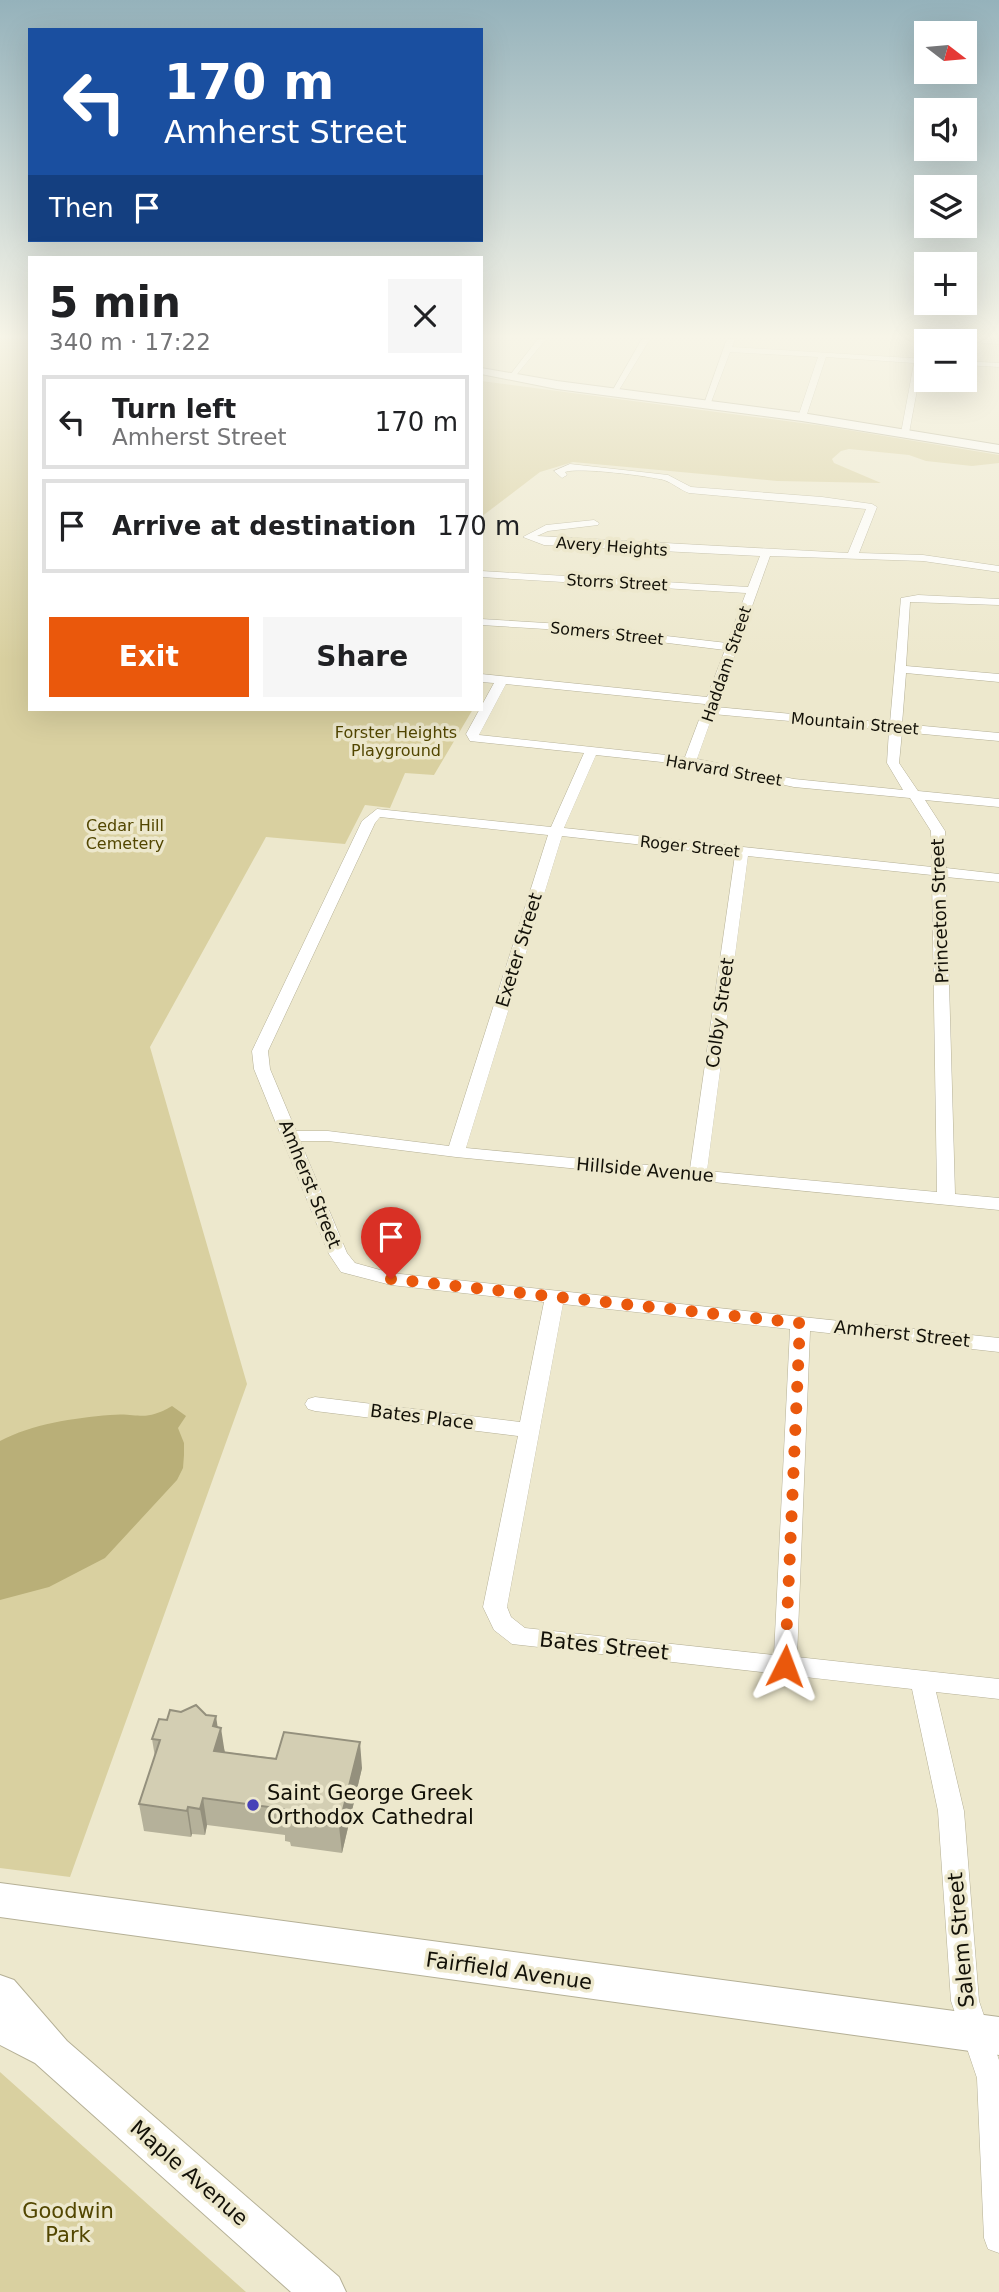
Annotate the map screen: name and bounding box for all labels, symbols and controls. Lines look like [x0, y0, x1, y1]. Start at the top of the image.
north arrow [914, 21, 976, 84]
map controls [914, 21, 977, 392]
text: 170 m [164, 54, 334, 111]
icon: left [49, 56, 140, 147]
button: sound [914, 98, 977, 161]
text: Amherst Street [164, 113, 407, 151]
button: layers [914, 175, 977, 238]
icon: arrive [128, 189, 166, 227]
text: Then [49, 193, 114, 223]
button: + [914, 252, 977, 315]
text: 5 min [49, 278, 181, 327]
button: close [388, 279, 462, 353]
text: 340 m · 17:22 [49, 329, 211, 355]
button: − [914, 329, 977, 392]
text: Turn left [112, 394, 236, 424]
icon: left [53, 403, 91, 441]
text: 170 m [375, 407, 458, 437]
text: Amherst Street [112, 424, 287, 450]
icon: arrive [53, 507, 91, 545]
text: Arrive at destination [112, 511, 416, 541]
text: 170 m [437, 511, 520, 541]
street label: Avery Heights [556, 533, 668, 560]
street label: Storrs Street [566, 570, 668, 595]
street label: Haddam Street [698, 604, 755, 725]
button: Exit [49, 617, 249, 697]
button: Share [263, 617, 462, 697]
street label: Somers Street [549, 618, 665, 649]
street label: Mountain Street [790, 708, 920, 739]
park label: Forster Heights Playground [335, 723, 457, 760]
street label: Harvard Street [664, 751, 784, 790]
park label: Cedar Hill Cemetery [86, 816, 164, 853]
street label: Roger Street [639, 832, 741, 861]
street label: Princeton Street [926, 838, 953, 984]
street label: Exeter Street [491, 890, 546, 1010]
street label: Colby Street [701, 956, 738, 1069]
street label: Amherst Street [275, 1117, 346, 1251]
street label: Hillside Avenue [575, 1153, 715, 1186]
pin [361, 1207, 421, 1279]
icon: arrive [372, 1218, 410, 1256]
street label: Amherst Street [833, 1316, 971, 1351]
street label: Bates Place [369, 1400, 475, 1433]
street label: Bates Street [538, 1627, 670, 1665]
position arrow [748, 1629, 822, 1703]
place label: Saint George Greek Orthodox Cathedral [267, 1781, 474, 1829]
marker: Saint George Greek Orthodox Cathedral [245, 1797, 261, 1813]
street label: Salem Street [943, 1871, 979, 2009]
street label: Fairfield Avenue [424, 1947, 594, 1995]
street label: Maple Avenue [125, 2115, 253, 2231]
park label: Goodwin Park [22, 2199, 114, 2247]

